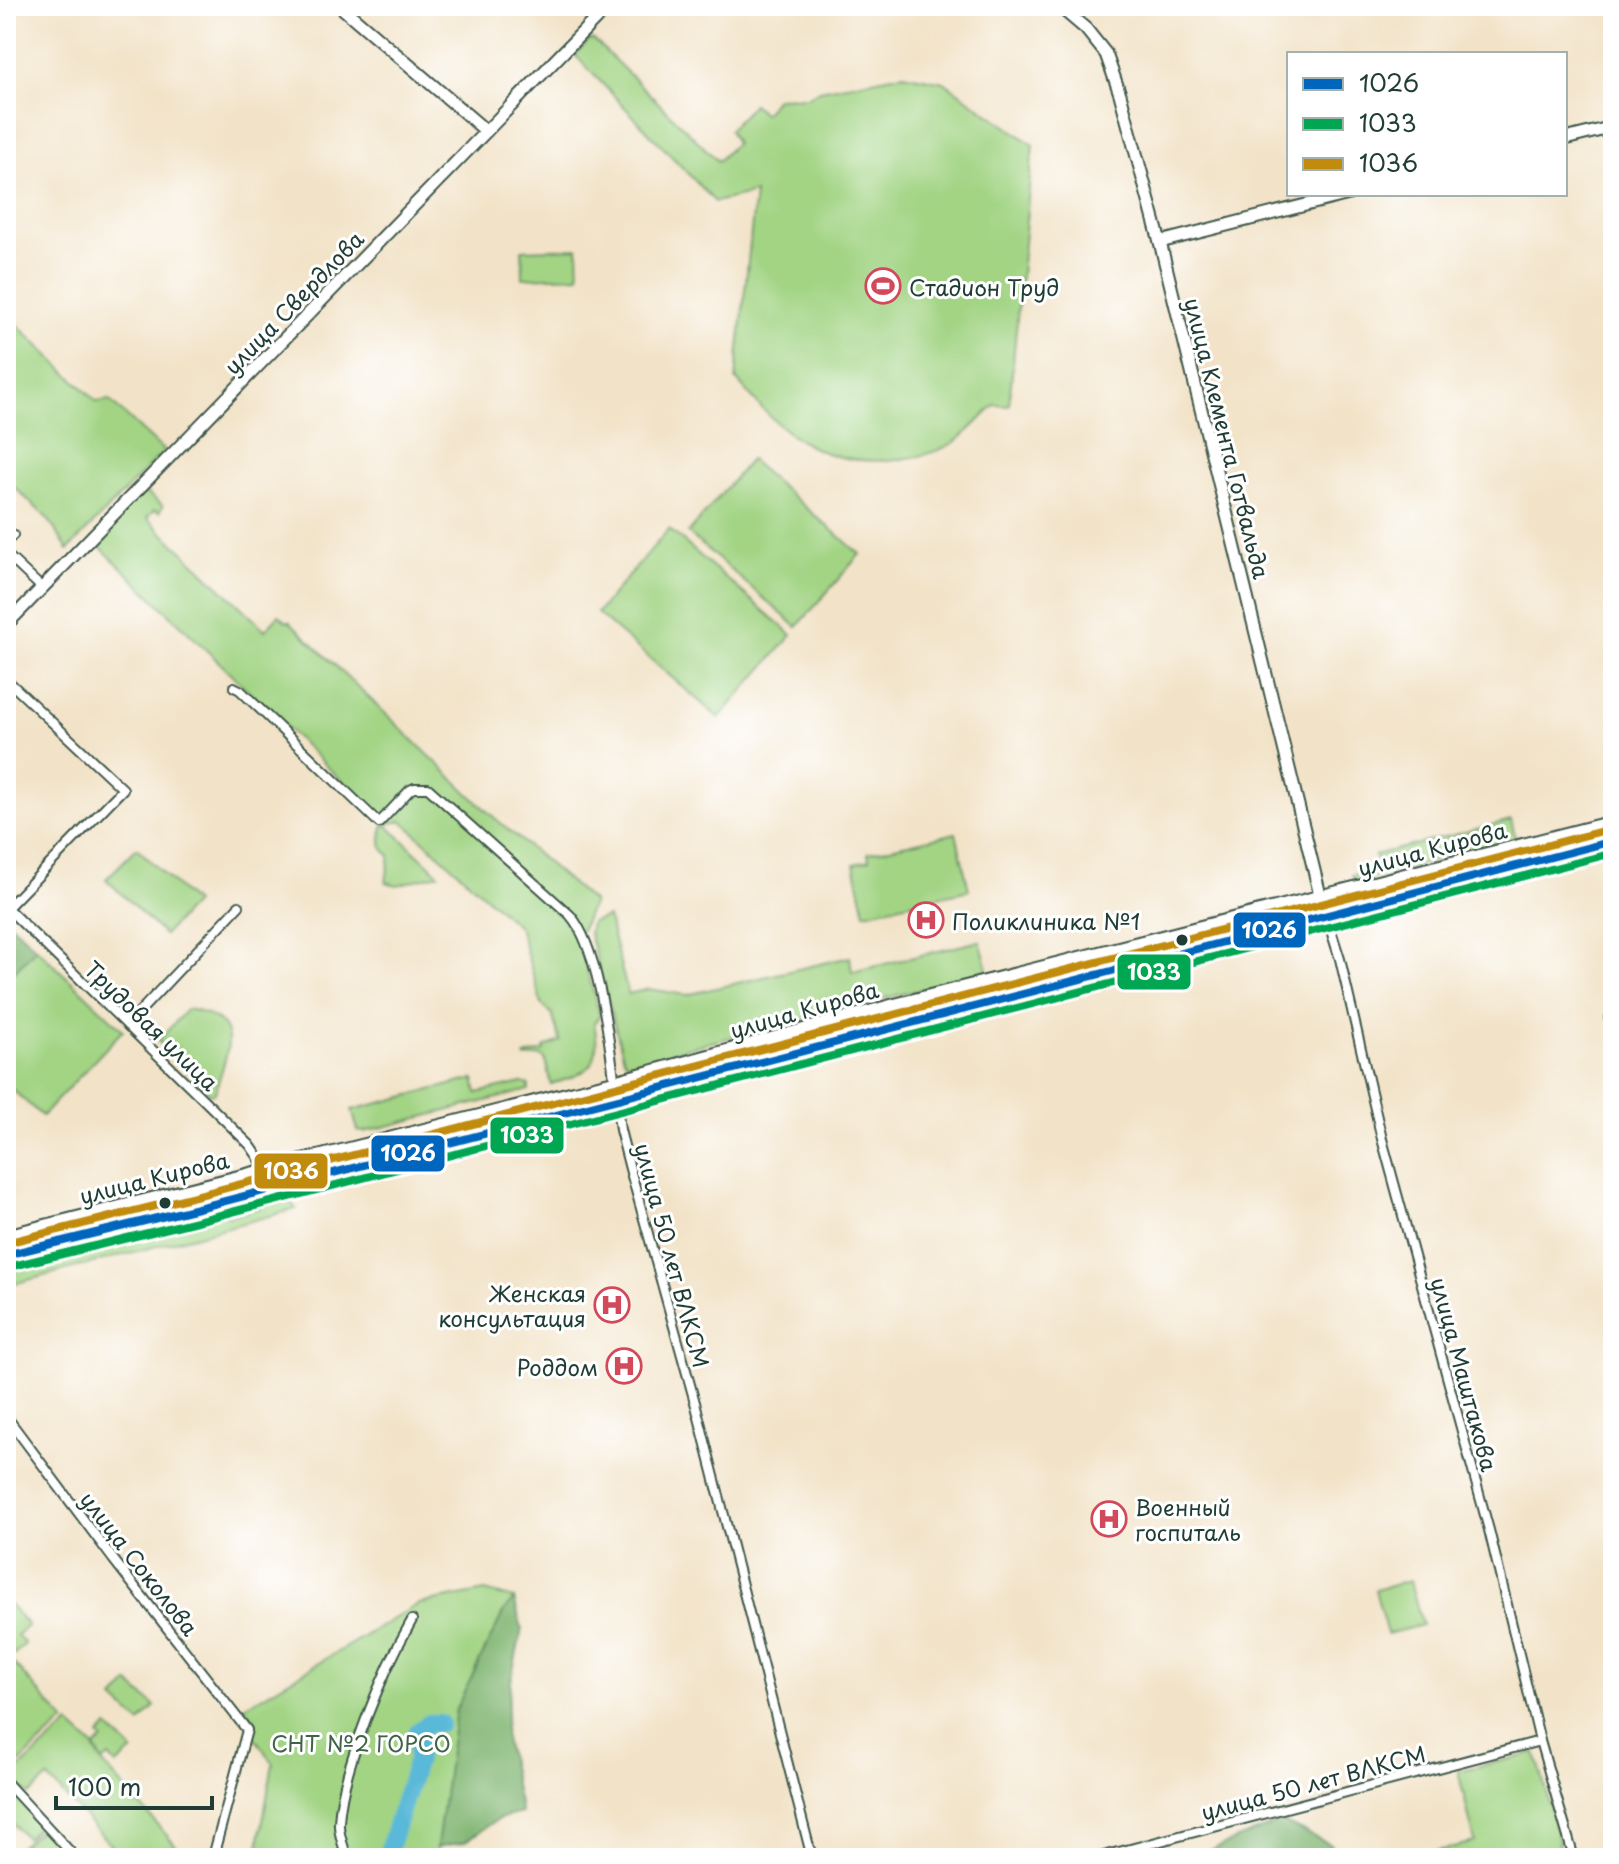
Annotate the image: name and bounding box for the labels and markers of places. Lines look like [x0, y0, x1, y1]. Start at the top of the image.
sports icon: Стадион Труд [864, 267, 902, 305]
place label: Стадион Труд [909, 270, 1059, 303]
hospital icon: Поликлиника №1 [907, 901, 945, 939]
place label: Поликлиника №1 [952, 904, 1140, 937]
unlabelled marker [1174, 932, 1190, 948]
unlabelled marker [157, 1195, 173, 1211]
place label: Женская консультация [438, 1276, 586, 1334]
hospital icon: Женская консультация [593, 1286, 631, 1324]
hospital icon: Роддом [605, 1347, 643, 1385]
place label: Роддом [517, 1350, 598, 1383]
place label: Военный госпиталь [1135, 1490, 1241, 1548]
hospital icon: Военный госпиталь [1090, 1500, 1128, 1538]

